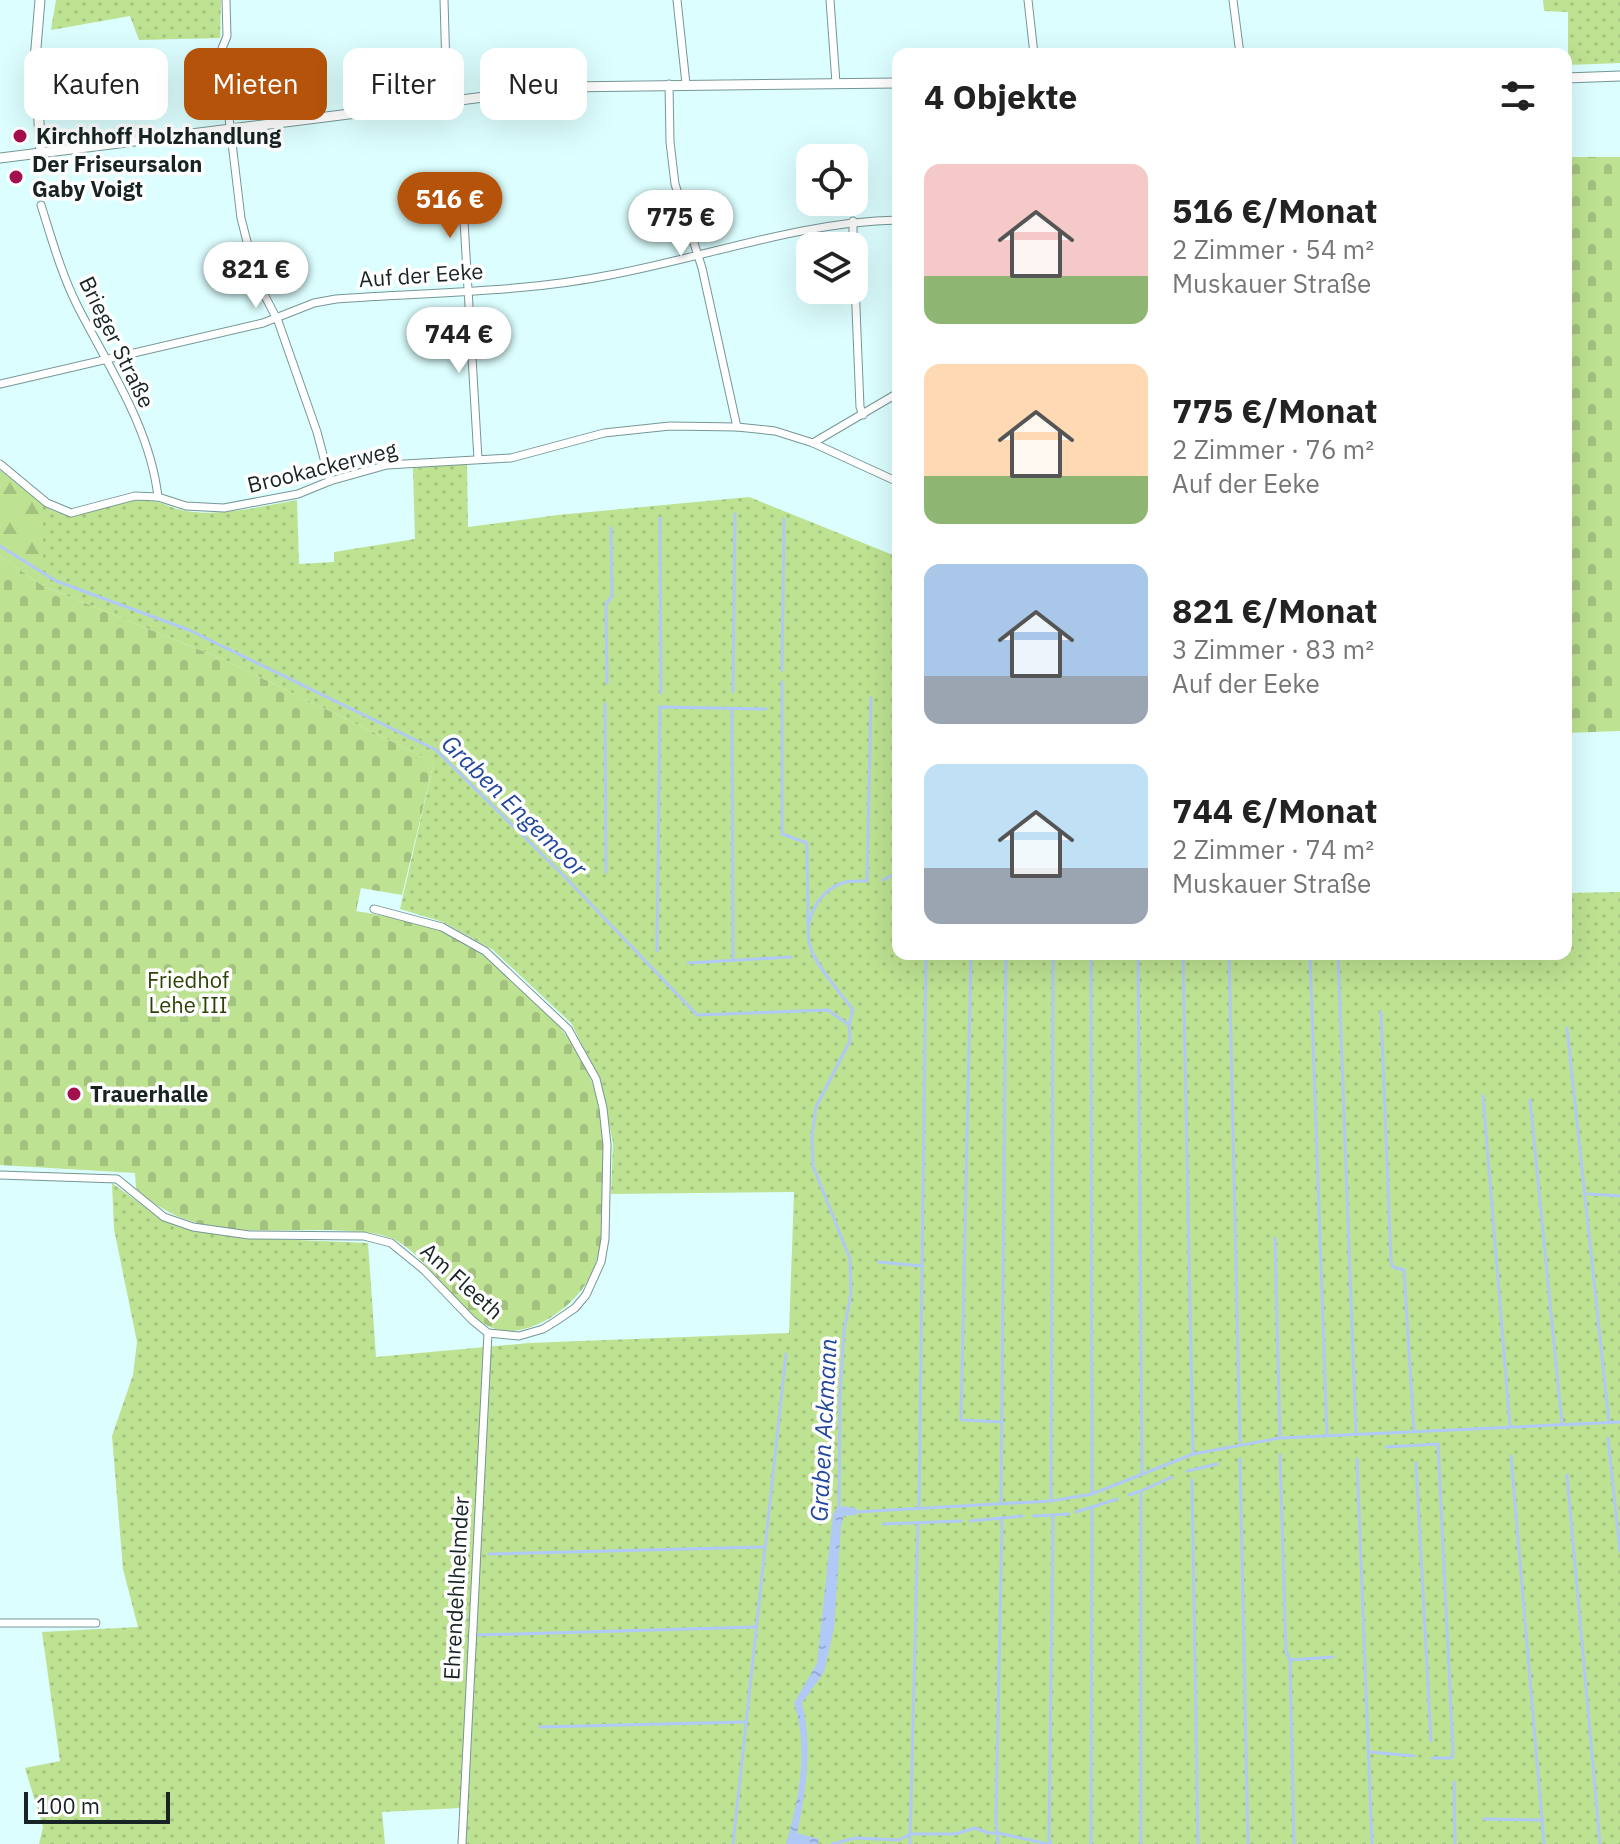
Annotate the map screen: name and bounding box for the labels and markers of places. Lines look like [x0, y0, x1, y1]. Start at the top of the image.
place label: Kirchhoff Holzhandlung [36, 121, 282, 150]
marker: Kirchhoff Holzhandlung [11, 127, 29, 145]
place label: Der Friseursalon Gaby Voigt [32, 149, 202, 203]
marker: Der Friseursalon Gaby Voigt [7, 168, 25, 186]
pin: 516 € [394, 172, 506, 240]
pin: 775 € [625, 190, 737, 258]
pin: 821 € [200, 242, 312, 310]
pin: 744 € [403, 307, 515, 375]
place label: Trauerhalle [90, 1079, 208, 1108]
marker: Trauerhalle [65, 1085, 83, 1103]

